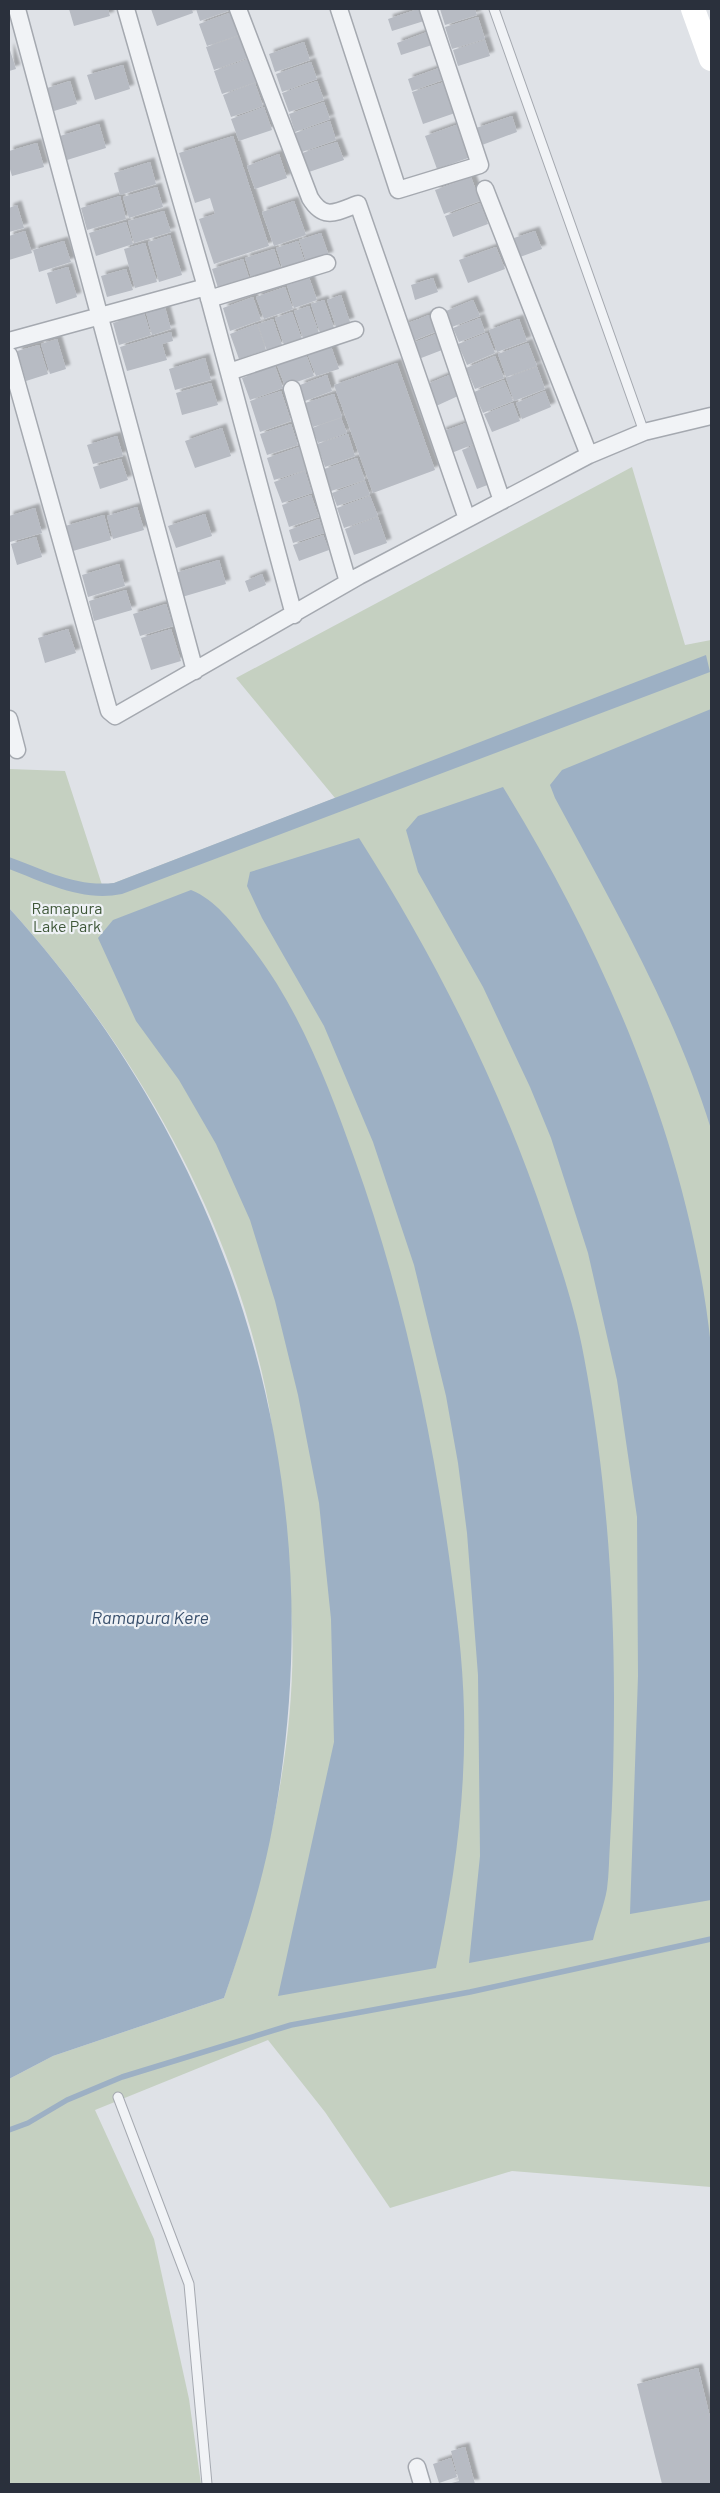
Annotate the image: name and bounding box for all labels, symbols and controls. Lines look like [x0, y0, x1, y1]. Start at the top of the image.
park label: Ramapura Lake Park [32, 898, 102, 935]
water label: Ramapura Kere [91, 1606, 209, 1628]

